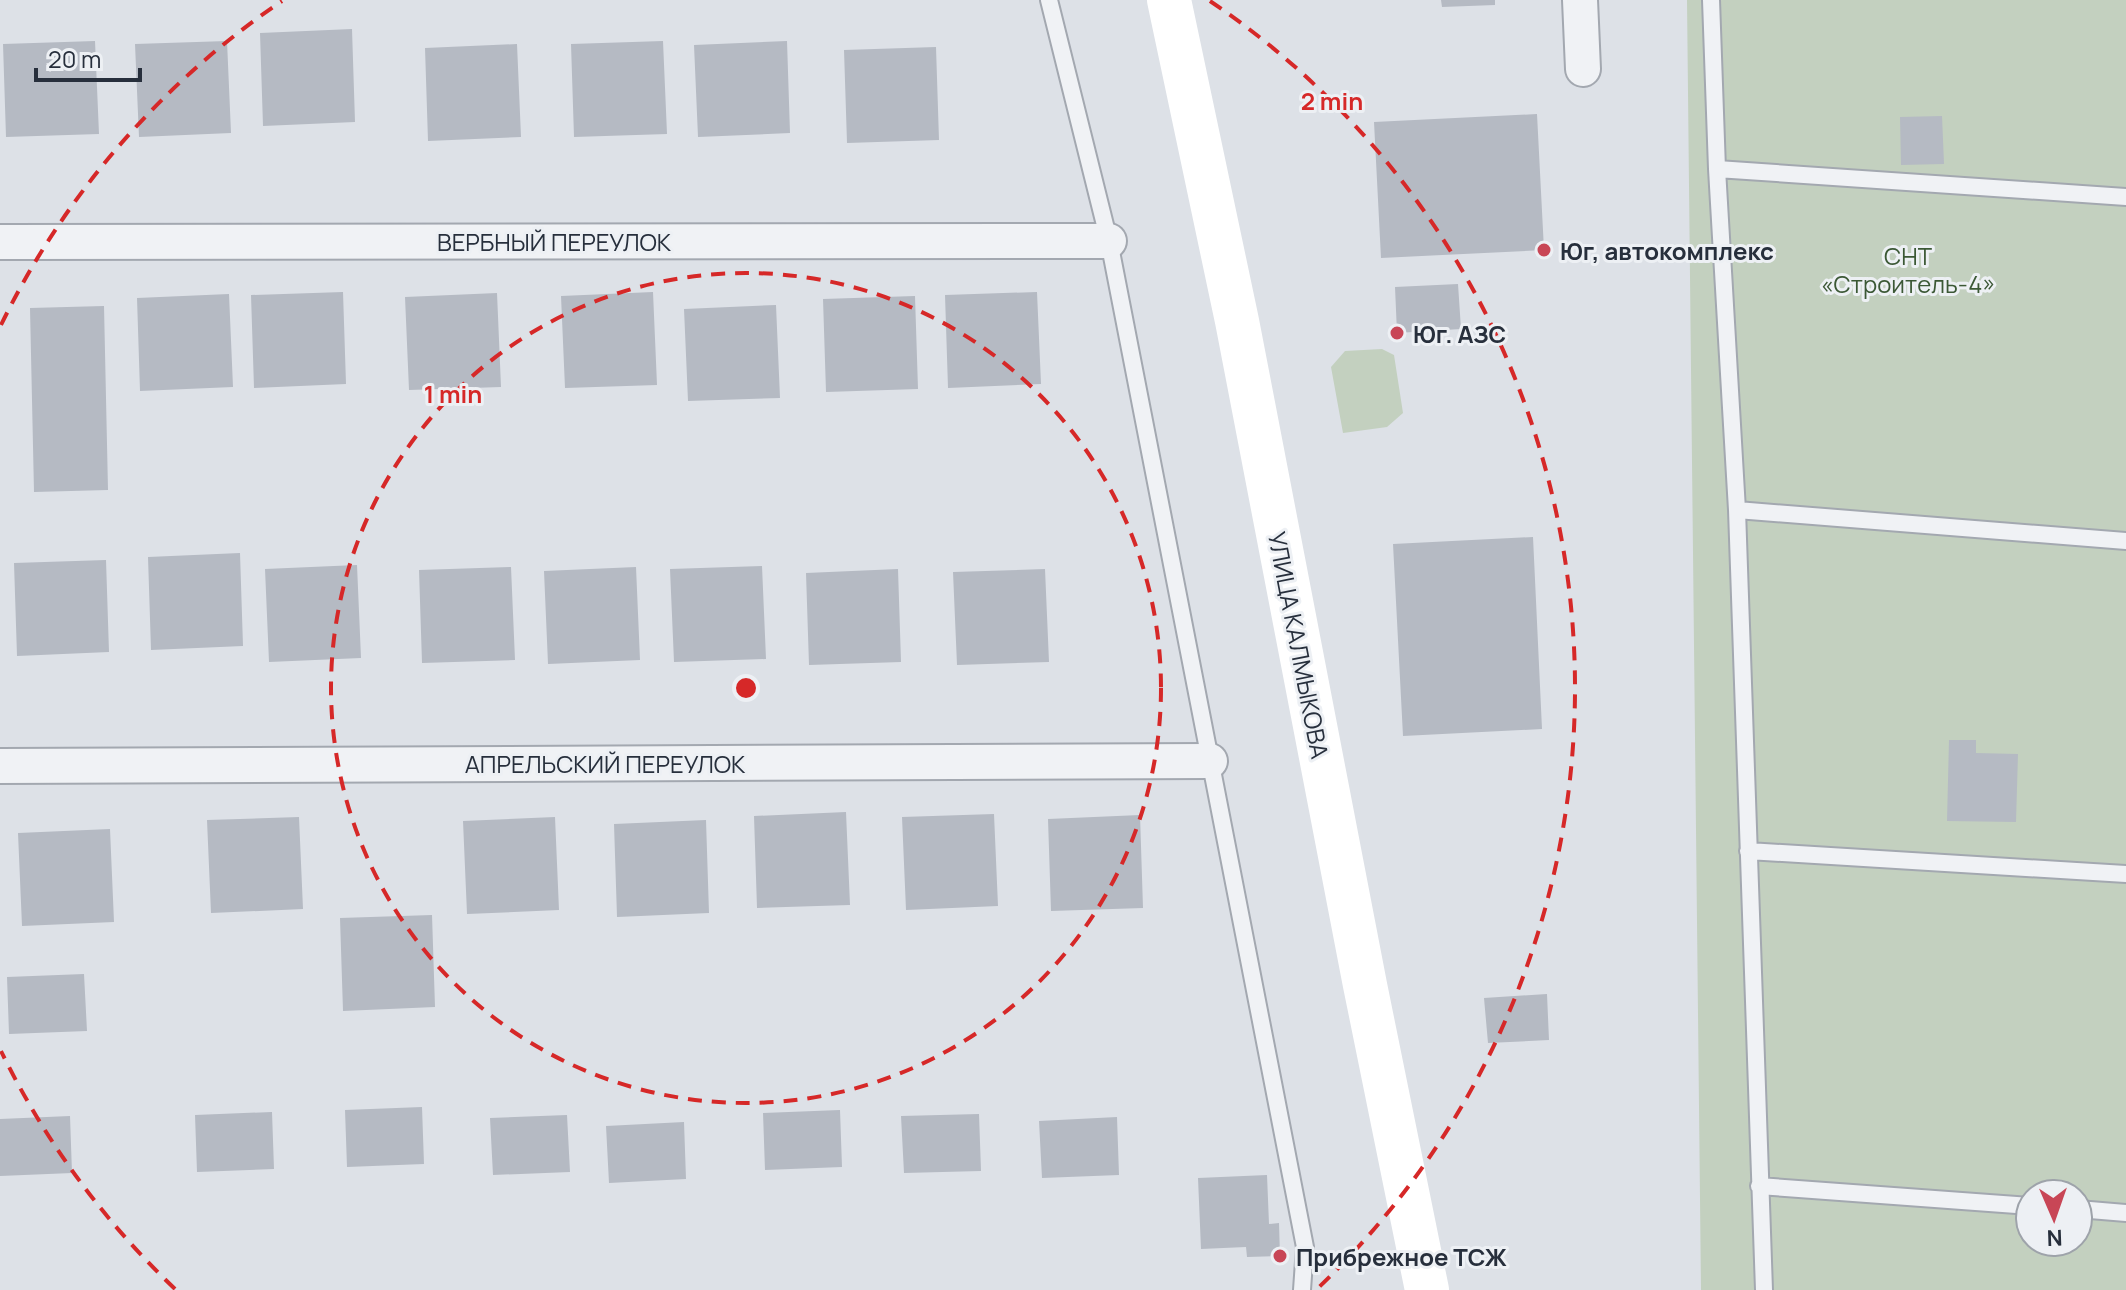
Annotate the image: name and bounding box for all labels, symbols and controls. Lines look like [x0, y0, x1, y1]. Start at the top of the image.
scale bar [36, 32, 140, 82]
text: 20 m [48, 42, 101, 75]
text: 2 min [1301, 84, 1363, 117]
street label: ВЕРБНЫЙ ПЕРЕУЛОК [437, 225, 672, 258]
place label: Юг, автокомплекс [1560, 234, 1774, 267]
park label: СНТ «Строитель-4» [1821, 239, 1995, 300]
marker: Юг, автокомплекс [1535, 241, 1553, 259]
place label: Юг. АЗС [1413, 317, 1506, 350]
marker: Юг. АЗС [1388, 324, 1406, 342]
text: 1 min [424, 377, 482, 410]
street label: УЛИЦА КАЛМЫКОВА [1261, 529, 1337, 761]
centre of rings [732, 674, 760, 702]
street label: АПРЕЛЬСКИЙ ПЕРЕУЛОК [465, 747, 746, 780]
north arrow [2014, 1178, 2094, 1258]
text: N [2046, 1223, 2063, 1253]
place label: Прибрежное ТСЖ [1296, 1240, 1507, 1273]
marker: Прибрежное ТСЖ [1271, 1247, 1289, 1265]

